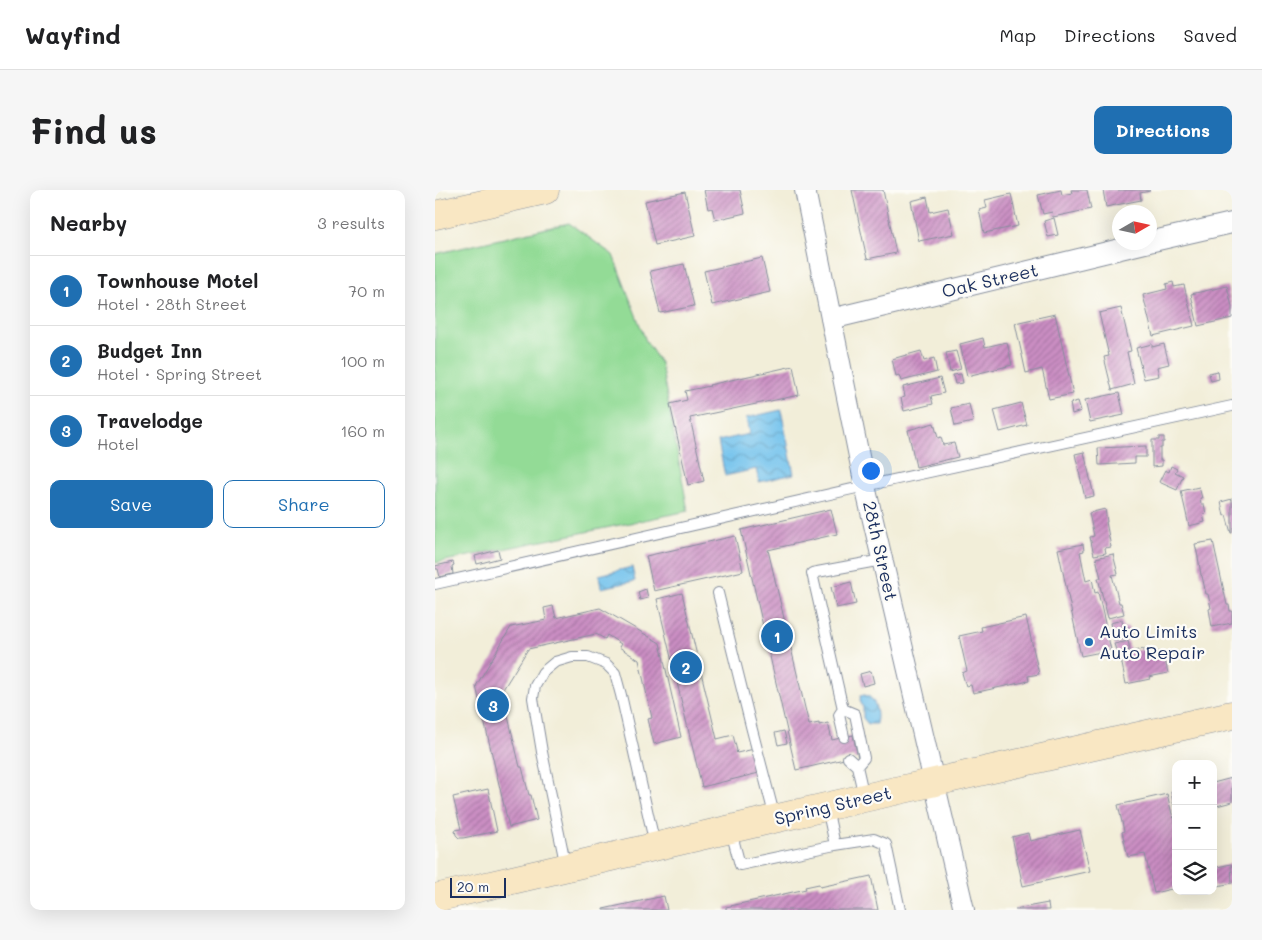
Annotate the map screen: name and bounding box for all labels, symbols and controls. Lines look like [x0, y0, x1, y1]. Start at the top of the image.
text: Wayfind [25, 19, 121, 50]
text: Map [999, 23, 1036, 47]
text: Directions [1064, 23, 1156, 47]
text: Saved [1184, 23, 1237, 47]
button: Directions [1094, 106, 1232, 154]
text: Find us [30, 107, 157, 153]
north arrow [1112, 205, 1157, 250]
text: Nearby [50, 209, 127, 236]
text: 3 results [317, 212, 385, 233]
street label: Oak Street [939, 257, 1040, 303]
text: Townhouse Motel [97, 268, 258, 293]
text: 1 [62, 280, 70, 301]
text: 70 m [348, 280, 385, 301]
text: Hotel · 28th Street [97, 293, 247, 314]
text: Budget Inn [97, 338, 202, 363]
text: 2 [62, 350, 70, 371]
text: 100 m [340, 350, 385, 371]
text: Hotel · Spring Street [97, 363, 262, 384]
text: Travelodge [97, 408, 203, 433]
text: 3 [61, 420, 71, 441]
text: 160 m [340, 420, 385, 441]
text: Hotel [97, 433, 139, 454]
your location [858, 458, 884, 484]
button: Save [50, 480, 213, 528]
button: Share [223, 480, 385, 528]
street label: 28th Street [858, 498, 904, 603]
pin: 1 [761, 617, 793, 655]
place label: Auto Limits Auto Repair [1099, 619, 1205, 664]
marker: Auto Limits Auto Repair [1083, 636, 1095, 648]
pin: 2 [670, 648, 702, 686]
pin: 3 [477, 686, 509, 724]
map controls [1172, 760, 1217, 895]
button: + [1172, 760, 1217, 805]
street label: Spring Street [772, 780, 894, 830]
button: − [1172, 805, 1217, 850]
button: layers [1172, 850, 1217, 895]
scale bar [450, 875, 506, 898]
text: 20 m [457, 877, 489, 896]

